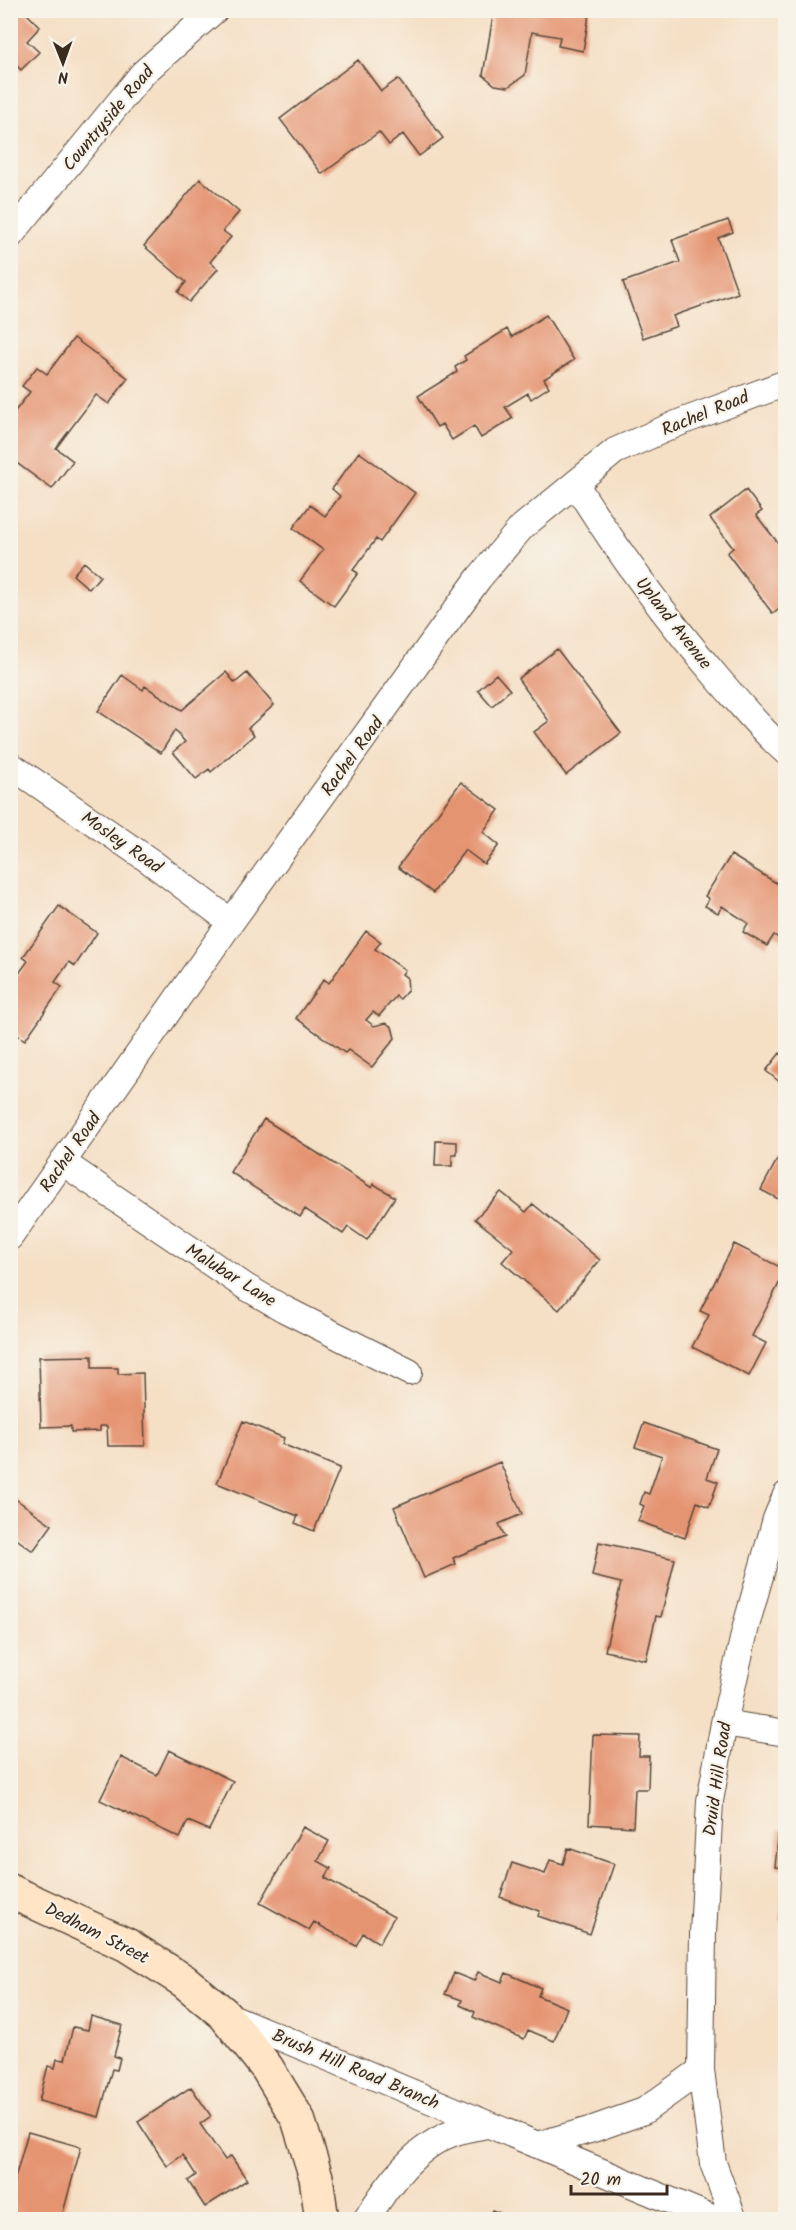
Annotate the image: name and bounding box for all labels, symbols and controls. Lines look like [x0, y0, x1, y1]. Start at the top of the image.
north arrow [33, 33, 93, 93]
street label: Countryside Road [56, 59, 163, 178]
text: N [58, 64, 69, 89]
street label: Rachel Road [657, 383, 755, 445]
street label: Upland Avenue [627, 571, 718, 677]
street label: Rachel Road [314, 710, 393, 803]
street label: Mosley Road [74, 804, 169, 883]
street label: Rachel Road [33, 1106, 110, 1199]
street label: Malubar Lane [179, 1237, 281, 1316]
street label: Druid Hill Road [696, 1719, 741, 1838]
street label: Dedham Street [39, 1896, 155, 1974]
street label: Brush Hill Road Branch [267, 2022, 444, 2119]
scale bar [571, 2158, 667, 2196]
text: 20 m [580, 2166, 621, 2195]

